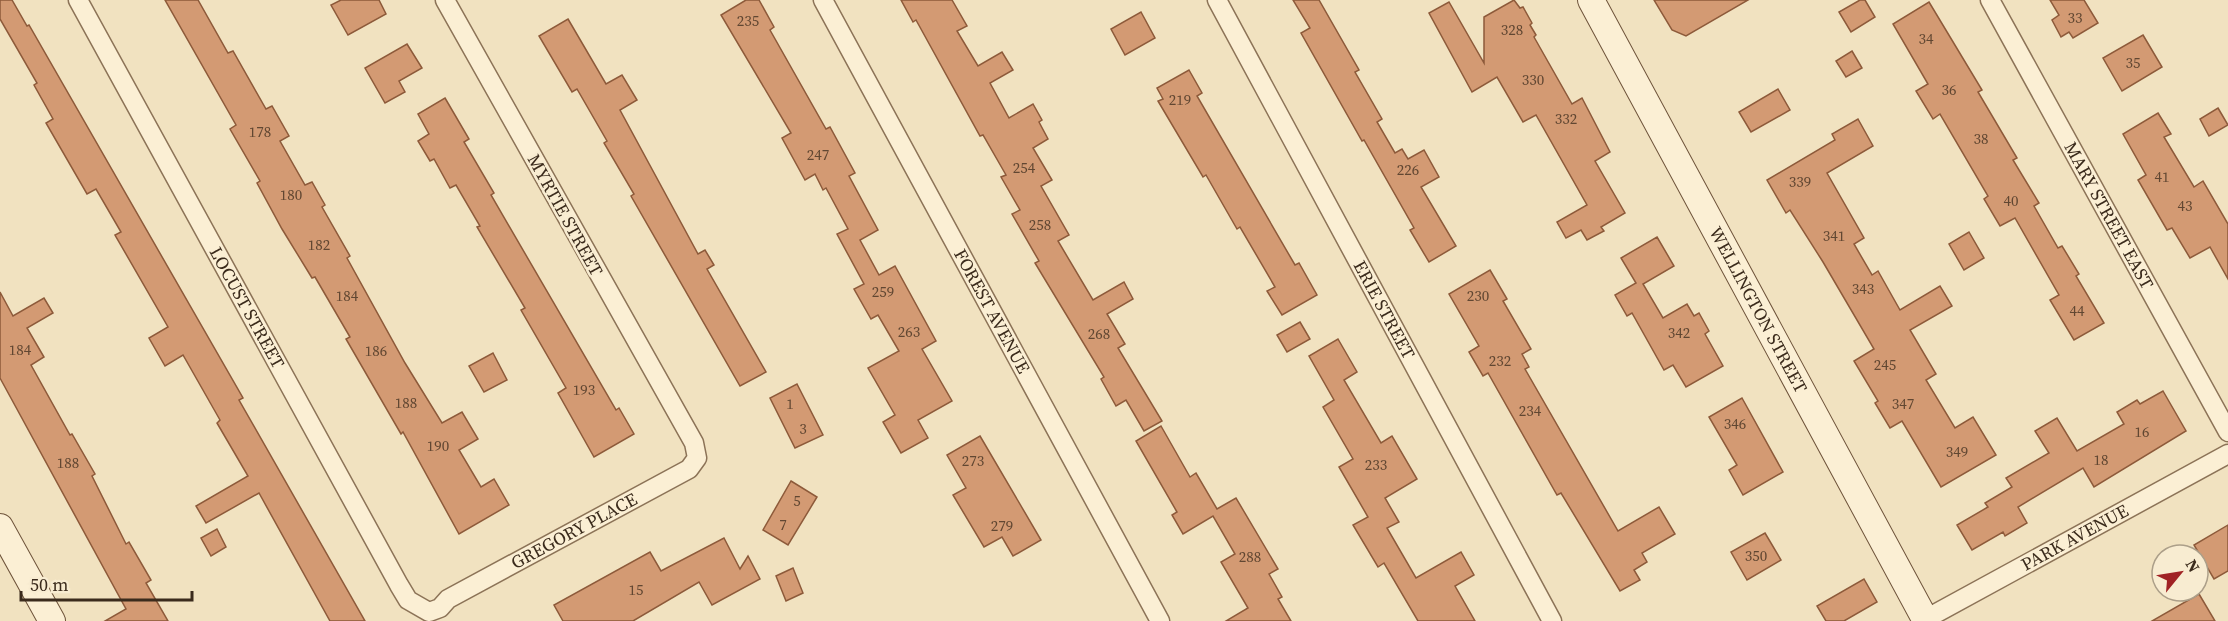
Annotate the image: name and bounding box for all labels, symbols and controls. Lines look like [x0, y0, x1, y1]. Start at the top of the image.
house number: 33 [2067, 7, 2083, 28]
house number: 235 [737, 10, 759, 31]
house number: 328 [1501, 19, 1523, 40]
house number: 34 [1918, 28, 1934, 49]
house number: 35 [2125, 52, 2141, 73]
house number: 330 [1522, 69, 1544, 90]
house number: 36 [1941, 79, 1957, 100]
house number: 219 [1169, 89, 1191, 110]
house number: 332 [1555, 108, 1577, 129]
house number: 178 [249, 121, 271, 142]
house number: 38 [1973, 128, 1989, 149]
street label: MARY STREET EAST [2058, 137, 2160, 294]
house number: 247 [807, 144, 829, 165]
street label: MYRTIE STREET [522, 149, 609, 280]
house number: 254 [1013, 157, 1036, 178]
house number: 226 [1397, 159, 1419, 180]
house number: 41 [2154, 166, 2170, 187]
house number: 339 [1789, 171, 1811, 192]
house number: 180 [280, 184, 302, 205]
house number: 40 [2003, 190, 2019, 211]
house number: 43 [2177, 195, 2193, 216]
house number: 258 [1029, 214, 1051, 235]
street label: WELLINGTON STREET [1704, 222, 1814, 397]
house number: 341 [1823, 225, 1845, 246]
house number: 182 [308, 234, 330, 255]
street label: LOCUST STREET [204, 242, 291, 373]
street label: FOREST AVENUE [948, 244, 1036, 378]
street label: ERIE STREET [1348, 256, 1421, 363]
house number: 343 [1852, 278, 1874, 299]
house number: 259 [872, 281, 894, 302]
house number: 184 [336, 285, 359, 306]
house number: 230 [1467, 285, 1489, 306]
house number: 44 [2069, 300, 2085, 321]
house number: 263 [898, 321, 920, 342]
house number: 342 [1668, 322, 1690, 343]
house number: 268 [1088, 323, 1110, 344]
house number: 184 [9, 339, 32, 360]
house number: 186 [365, 340, 387, 361]
house number: 232 [1489, 350, 1511, 371]
house number: 245 [1874, 354, 1896, 375]
house number: 193 [573, 379, 595, 400]
house number: 188 [395, 392, 417, 413]
house number: 1 [786, 393, 794, 414]
house number: 347 [1892, 393, 1914, 414]
house number: 234 [1519, 400, 1542, 421]
house number: 346 [1724, 413, 1746, 434]
house number: 3 [799, 418, 807, 439]
house number: 16 [2134, 421, 2150, 442]
house number: 190 [427, 435, 449, 456]
house number: 349 [1946, 441, 1968, 462]
house number: 18 [2093, 449, 2109, 470]
house number: 273 [962, 450, 984, 471]
house number: 188 [57, 452, 79, 473]
house number: 233 [1365, 454, 1387, 475]
street label: GREGORY PLACE [506, 486, 642, 575]
house number: 5 [793, 490, 801, 511]
street label: PARK AVENUE [2016, 498, 2133, 577]
house number: 7 [779, 514, 787, 535]
house number: 279 [991, 515, 1013, 536]
north arrow [2150, 543, 2210, 603]
house number: 350 [1745, 545, 1767, 566]
house number: 288 [1239, 546, 1261, 567]
text: N [2181, 555, 2206, 576]
scale bar [21, 564, 192, 602]
text: 50 m [30, 572, 68, 597]
house number: 15 [628, 579, 644, 600]

